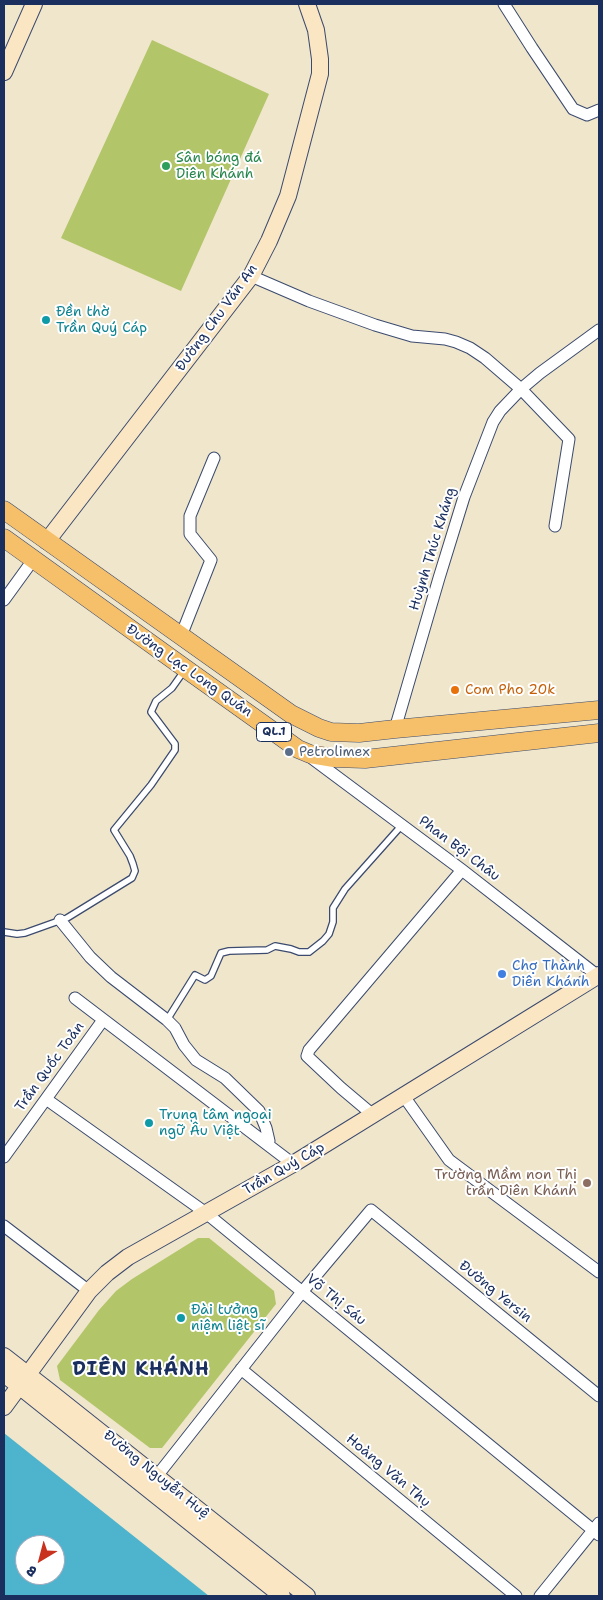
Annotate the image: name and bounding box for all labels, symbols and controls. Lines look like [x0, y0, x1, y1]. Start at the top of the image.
place label: Sân bóng đá Diên Khánh [176, 150, 262, 182]
marker: Sân bóng đá Diên Khánh [160, 160, 172, 172]
street label: Đường Chu Văn An [173, 261, 261, 375]
place label: Đền thờ Trần Quý Cáp [56, 304, 147, 336]
marker: Đền thờ Trần Quý Cáp [40, 314, 52, 326]
street label: Huỳnh Thúc Kháng [406, 485, 460, 613]
street label: Đường Lạc Long Quân [123, 621, 255, 721]
place label: Com Pho 20k [465, 682, 555, 698]
marker: Com Pho 20k [449, 684, 461, 696]
road number: QL.1 [256, 722, 292, 742]
place label: Petrolimex [299, 744, 370, 760]
marker: Petrolimex [283, 746, 295, 758]
street label: Phan Bội Châu [415, 813, 503, 885]
place label: Chợ Thành Diên Khánh [512, 958, 590, 990]
marker: Chợ Thành Diên Khánh [496, 968, 508, 980]
street label: Trần Quốc Toản [12, 1019, 88, 1115]
place label: Trung tâm ngoại ngữ Âu Việt [159, 1107, 272, 1140]
marker: Trung tâm ngoại ngữ Âu Việt [143, 1117, 155, 1129]
street label: Trần Quý Cáp [240, 1139, 328, 1199]
place label: Trường Mầm non Thị trấn Diên Khánh [434, 1167, 577, 1200]
marker: Trường Mầm non Thị trấn Diên Khánh [581, 1177, 593, 1189]
street label: Đường Yersin [455, 1258, 535, 1326]
street label: Võ Thị Sáu [303, 1271, 369, 1329]
place label: Đài tưởng niệm liệt sĩ [191, 1302, 265, 1334]
marker: Đài tưởng niệm liệt sĩ [175, 1312, 187, 1324]
district label: DIÊN KHÁNH [71, 1359, 211, 1381]
street label: Đường Nguyễn Huệ [100, 1427, 212, 1523]
street label: Hoàng Văn Thụ [343, 1431, 433, 1511]
north arrow [15, 1535, 65, 1585]
text: B [23, 1561, 40, 1581]

